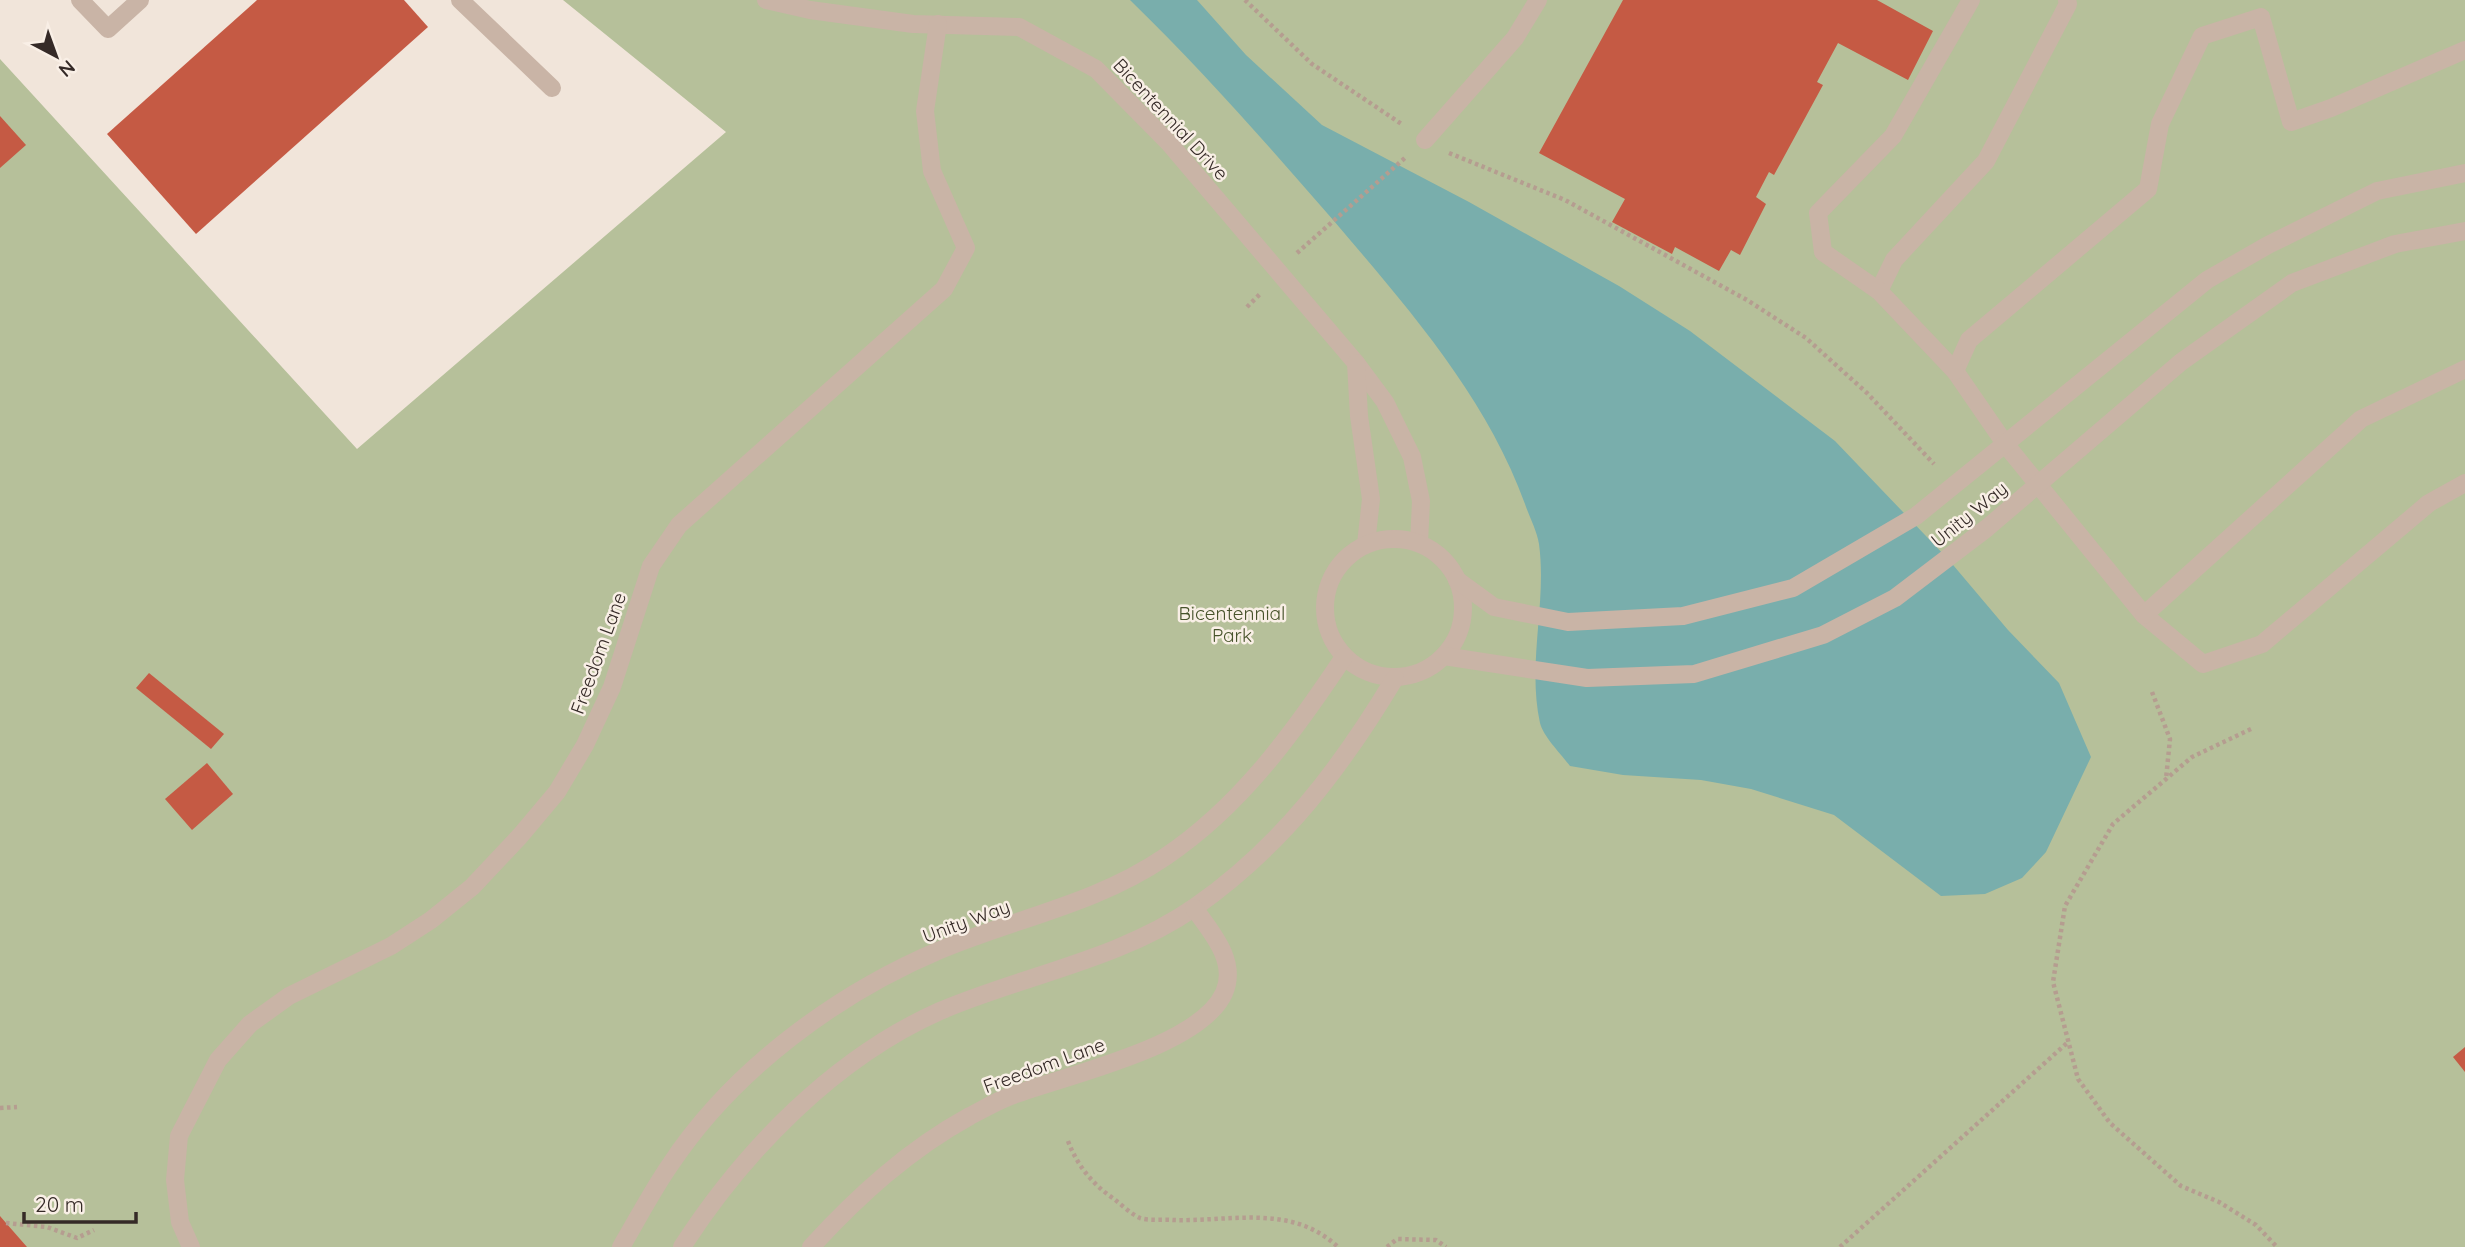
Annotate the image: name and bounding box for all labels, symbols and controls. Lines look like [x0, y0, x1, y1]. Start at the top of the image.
north arrow [21, 21, 91, 91]
street label: Bicentennial Drive [1108, 53, 1234, 185]
text: N [54, 55, 80, 82]
street label: Unity Way [1926, 476, 2012, 552]
street label: Freedom Lane [565, 589, 631, 717]
park label: Bicentennial Park [1179, 601, 1286, 647]
street label: Unity Way [919, 894, 1013, 948]
street label: Freedom Lane [980, 1032, 1108, 1098]
scale bar [24, 1180, 136, 1224]
text: 20 m [35, 1191, 84, 1217]

